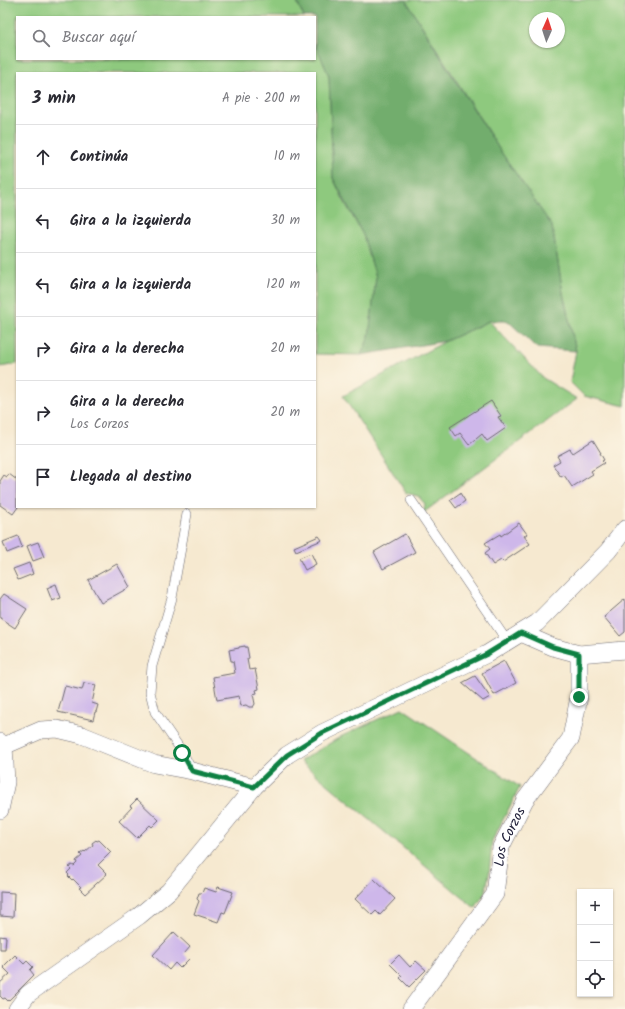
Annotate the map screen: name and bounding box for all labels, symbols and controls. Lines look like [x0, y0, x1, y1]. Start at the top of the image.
north arrow [529, 12, 565, 48]
search box [16, 16, 316, 60]
text: Buscar aquí [62, 26, 135, 50]
icon: search [30, 27, 52, 49]
text: 3 min [32, 85, 76, 112]
text: A pie · 200 m [222, 88, 300, 109]
text: Continúa [70, 145, 128, 169]
icon: ahead [32, 146, 54, 168]
text: 10 m [274, 146, 300, 167]
text: Gira a la izquierda [70, 209, 191, 233]
icon: left [32, 210, 54, 232]
text: 30 m [271, 210, 300, 231]
text: Gira a la izquierda [70, 273, 191, 297]
icon: left [32, 274, 54, 296]
text: 120 m [266, 274, 300, 295]
text: Gira a la derecha [70, 337, 184, 361]
icon: right [32, 338, 54, 360]
text: 20 m [270, 338, 300, 359]
text: Gira a la derecha [70, 390, 184, 414]
icon: right [32, 402, 54, 424]
text: 20 m [270, 402, 300, 423]
text: Los Corzos [70, 414, 129, 435]
text: Llegada al destino [70, 465, 192, 489]
icon: arrive [32, 466, 54, 488]
route end [570, 688, 588, 706]
route start [173, 744, 191, 762]
street label: Los Corzos [489, 803, 532, 868]
map controls [577, 889, 613, 997]
button: + [577, 889, 613, 925]
button: − [577, 925, 613, 961]
button: locate [577, 961, 613, 997]

